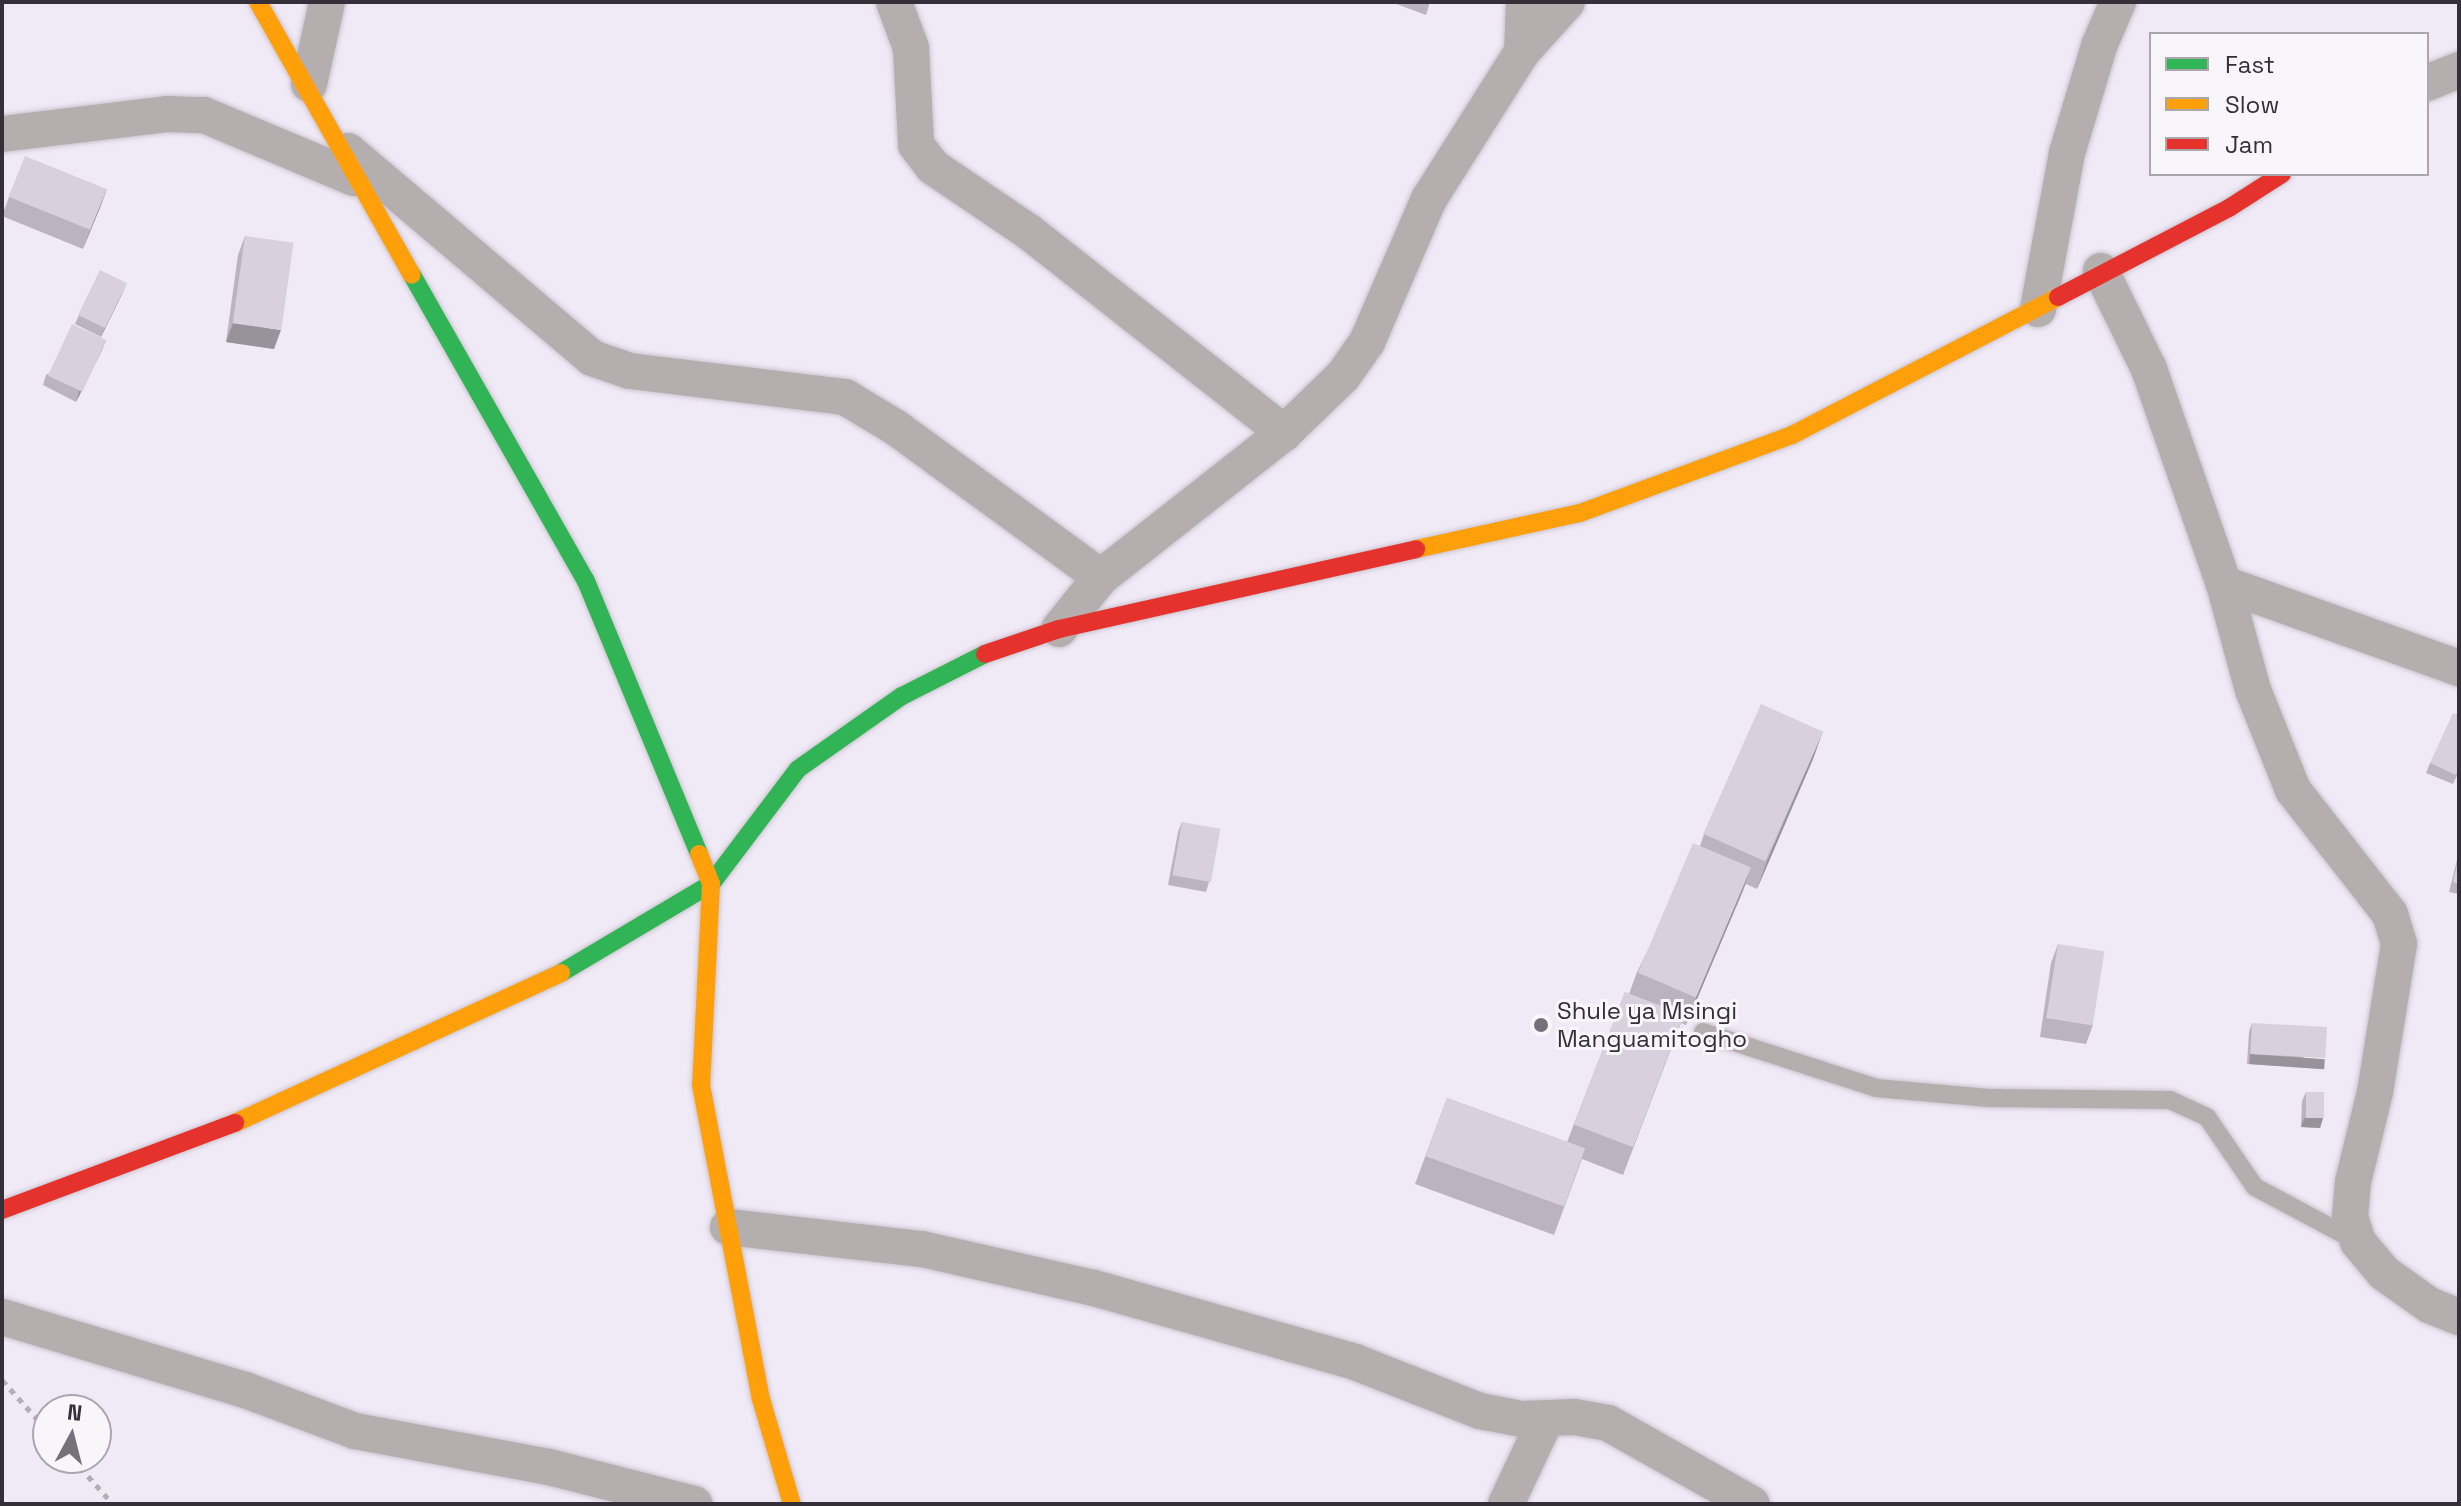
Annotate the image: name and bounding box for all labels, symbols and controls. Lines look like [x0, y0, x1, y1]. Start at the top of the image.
legend [2149, 32, 2429, 176]
text: Fast [2225, 49, 2275, 80]
text: Slow [2225, 89, 2279, 120]
text: Jam [2225, 129, 2273, 160]
place label: Shule ya Msingi Manguamitogho [1557, 997, 1747, 1053]
marker: Shule ya Msingi Manguamitogho [1532, 1016, 1550, 1034]
north arrow [32, 1394, 112, 1474]
text: N [66, 1397, 84, 1427]

